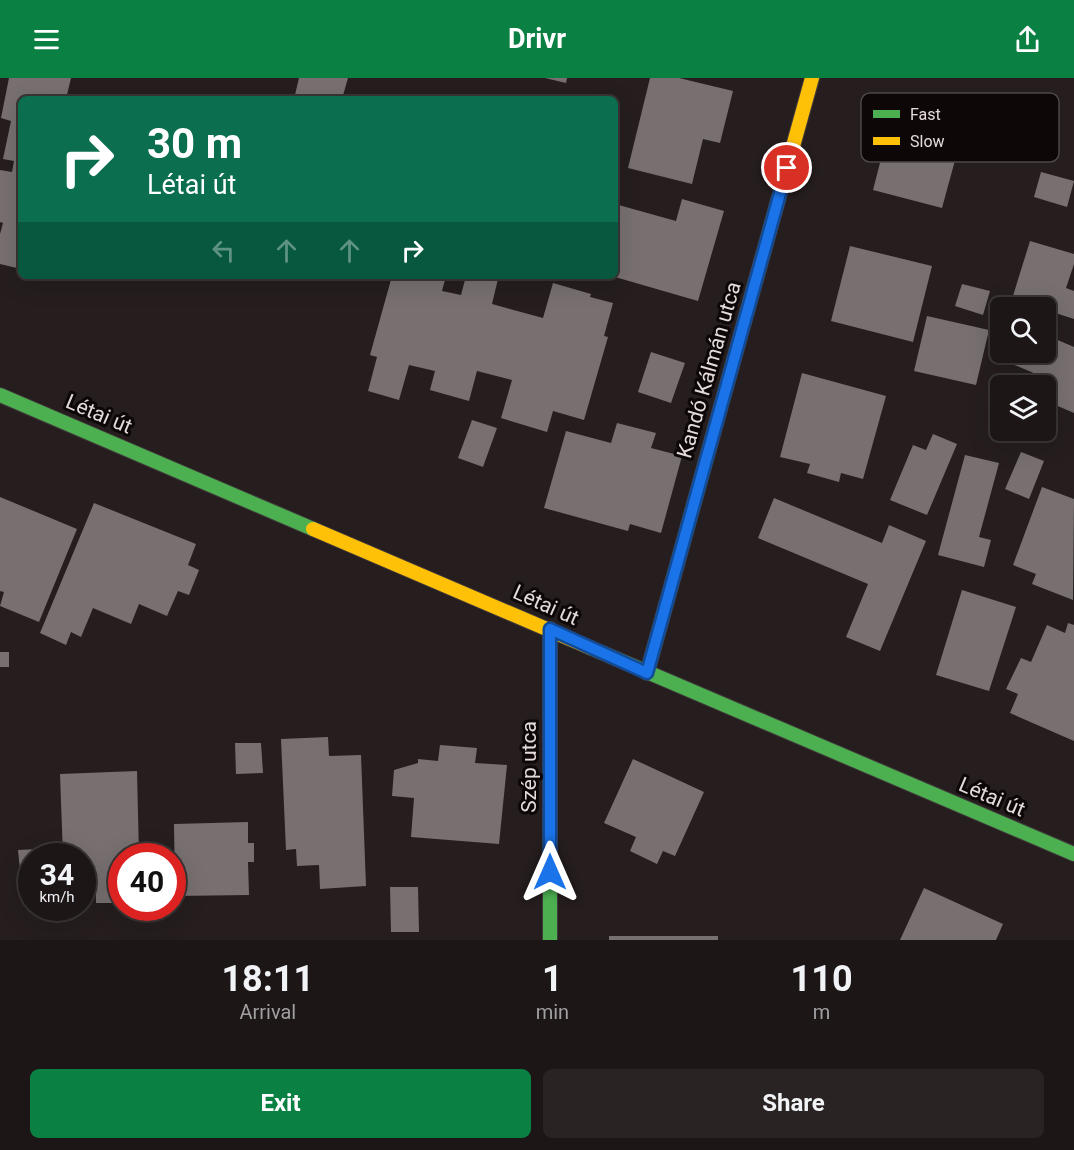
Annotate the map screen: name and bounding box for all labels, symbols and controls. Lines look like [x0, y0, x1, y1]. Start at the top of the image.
icon: menu [30, 23, 63, 56]
text: Drivr [508, 23, 566, 55]
icon: share [1011, 23, 1044, 56]
legend [861, 93, 1059, 162]
text: Fast [910, 105, 941, 124]
text: 30 m [147, 119, 242, 168]
icon: right [48, 120, 126, 198]
text: Slow [910, 132, 945, 151]
pin [761, 142, 812, 193]
icon: arrive [770, 151, 803, 184]
text: Létai út [147, 169, 236, 201]
icon: left [207, 234, 240, 267]
icon: ahead [270, 234, 303, 267]
icon: ahead [333, 234, 366, 267]
icon: right [396, 234, 429, 267]
street label: Kandó Kálmán utca [672, 279, 746, 461]
map controls [990, 297, 1056, 441]
button: search [990, 297, 1056, 363]
button: layers [990, 375, 1056, 441]
street label: Létai út [62, 389, 136, 439]
street label: Létai út [509, 580, 583, 630]
street label: Szép utca [517, 721, 541, 813]
street label: Létai út [955, 772, 1029, 822]
position arrow [518, 840, 582, 904]
speed limit sign: 40 [108, 843, 186, 921]
text: 34 [40, 857, 74, 892]
text: km/h [39, 888, 75, 906]
text: 18:11 [221, 958, 314, 1000]
text: 1 [542, 958, 563, 1000]
text: 110 [791, 958, 853, 1000]
text: Arrival [239, 1000, 296, 1024]
text: min [536, 1000, 569, 1024]
text: m [813, 1000, 830, 1024]
button: Exit [30, 1069, 531, 1138]
button: Share [543, 1069, 1044, 1138]

